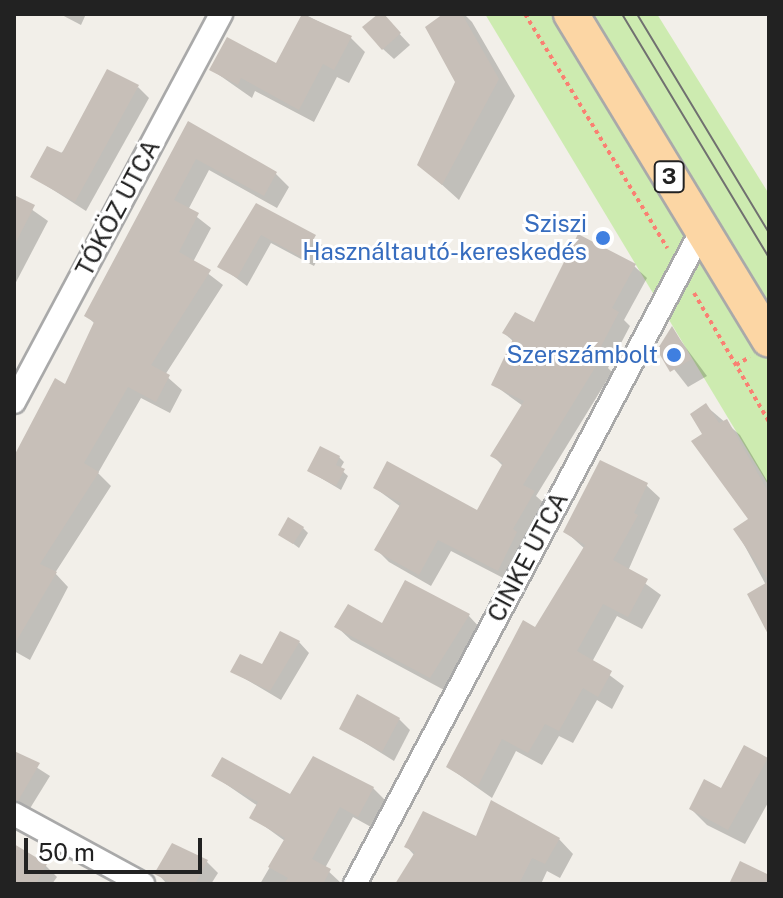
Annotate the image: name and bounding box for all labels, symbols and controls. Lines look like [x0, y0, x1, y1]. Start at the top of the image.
street label: TÓKÖZ UTCA [70, 135, 166, 281]
road number: 3 [653, 159, 685, 195]
place label: Sziszi Használtautó-kereskedés [302, 210, 587, 266]
marker: Sziszi Használtautó-kereskedés [594, 229, 612, 247]
place label: Szerszámbolt [506, 341, 658, 369]
marker: Szerszámbolt [665, 346, 683, 364]
street label: CINKE UTCA [482, 487, 574, 627]
scale bar [28, 822, 206, 872]
text: 50 m [38, 838, 95, 866]

